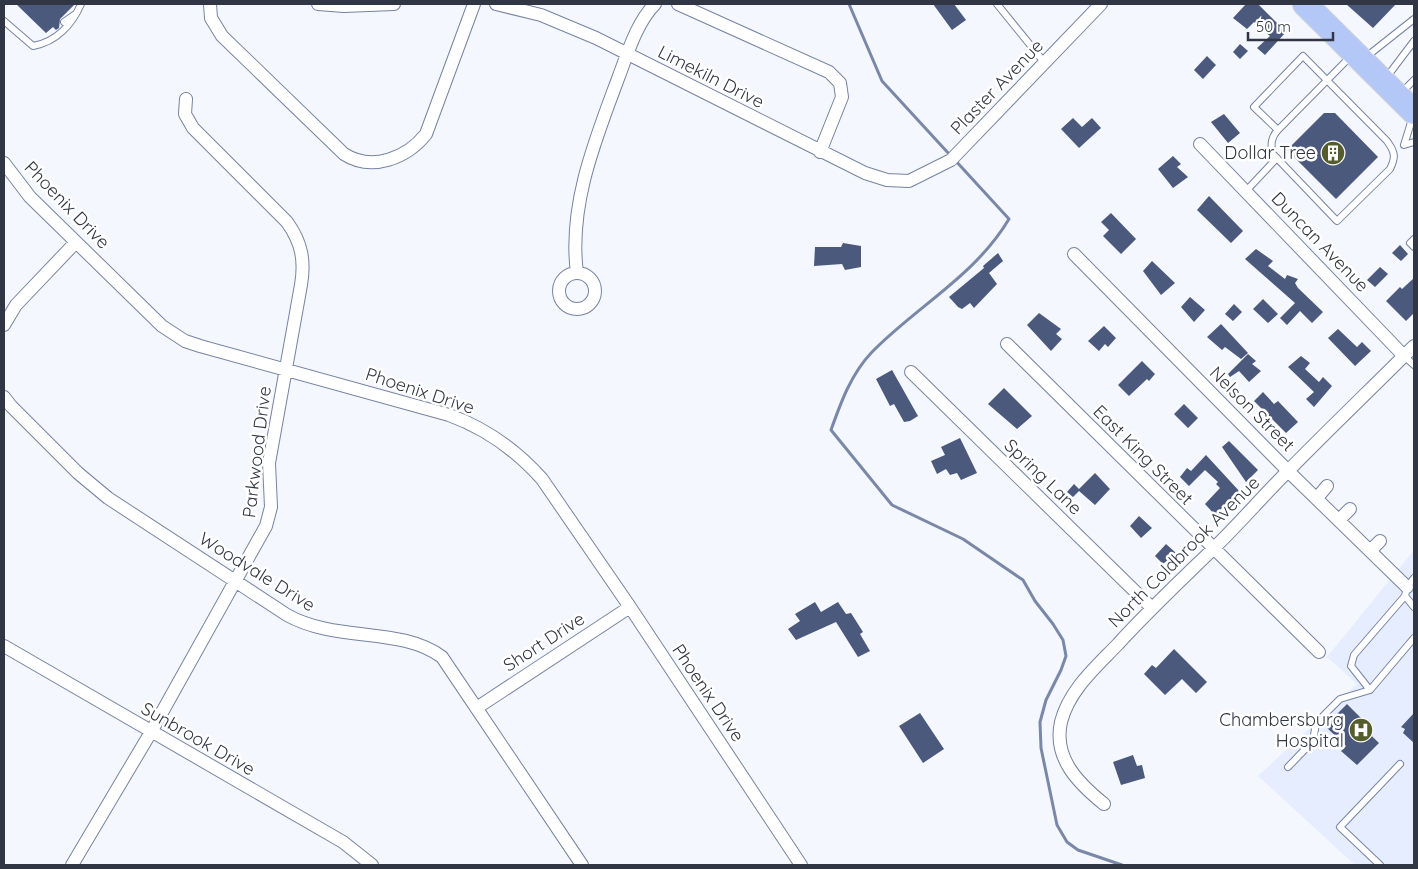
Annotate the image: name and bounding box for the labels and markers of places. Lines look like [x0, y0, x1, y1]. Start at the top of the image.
building icon: Dollar Tree [1320, 140, 1346, 166]
place label: Dollar Tree [1224, 141, 1316, 164]
place label: Chambersburg Hospital [1219, 708, 1344, 752]
hospital icon: Chambersburg Hospital [1348, 717, 1374, 743]

